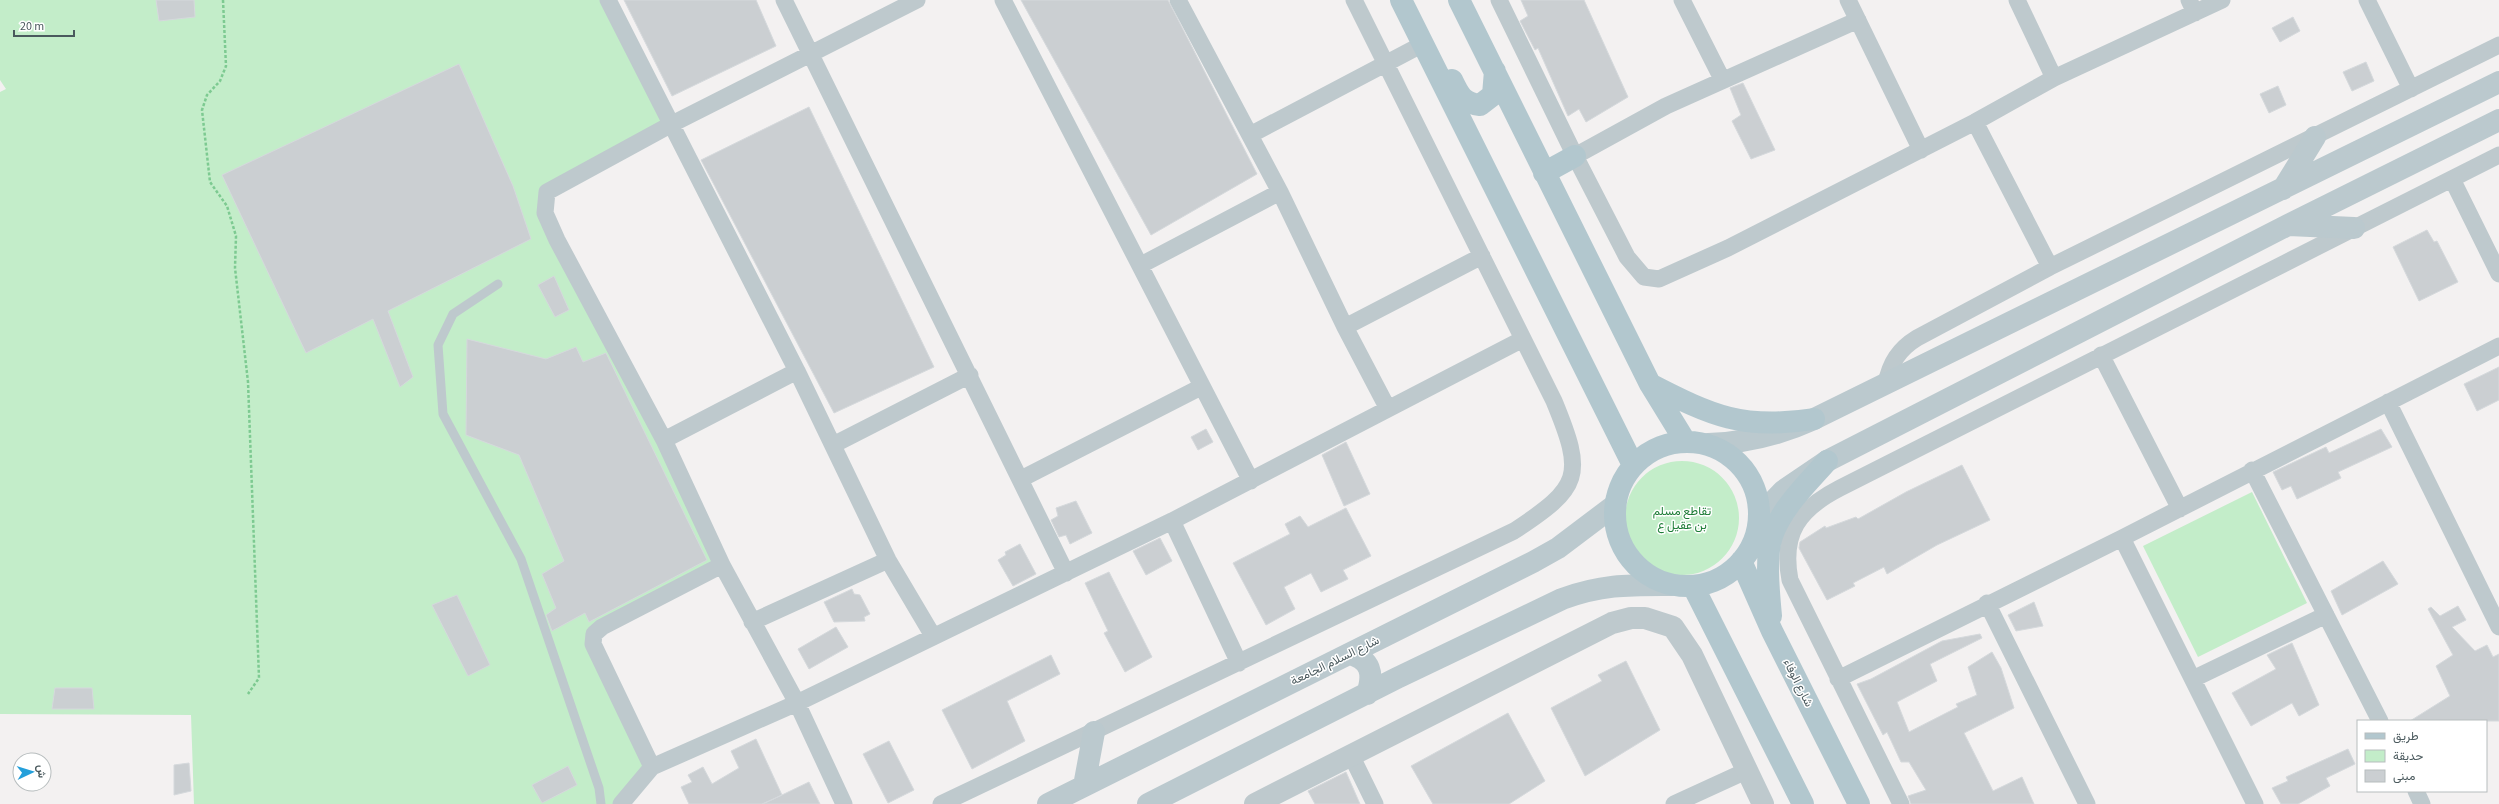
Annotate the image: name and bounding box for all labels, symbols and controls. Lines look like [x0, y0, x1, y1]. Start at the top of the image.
scale bar [14, 12, 74, 38]
text: 20 m [20, 18, 44, 35]
park label: تقاطع مسلم بن عقيل ع [1653, 503, 1711, 534]
street label: شارع السلام الجامعة [1288, 632, 1382, 690]
street label: شارع الوفاء [1779, 656, 1817, 710]
legend [2357, 720, 2487, 792]
text: طريق [2393, 728, 2419, 745]
text: حديقة [2393, 748, 2423, 765]
north arrow [12, 752, 52, 792]
text: ش [34, 764, 49, 778]
text: مبنى [2393, 768, 2415, 785]

